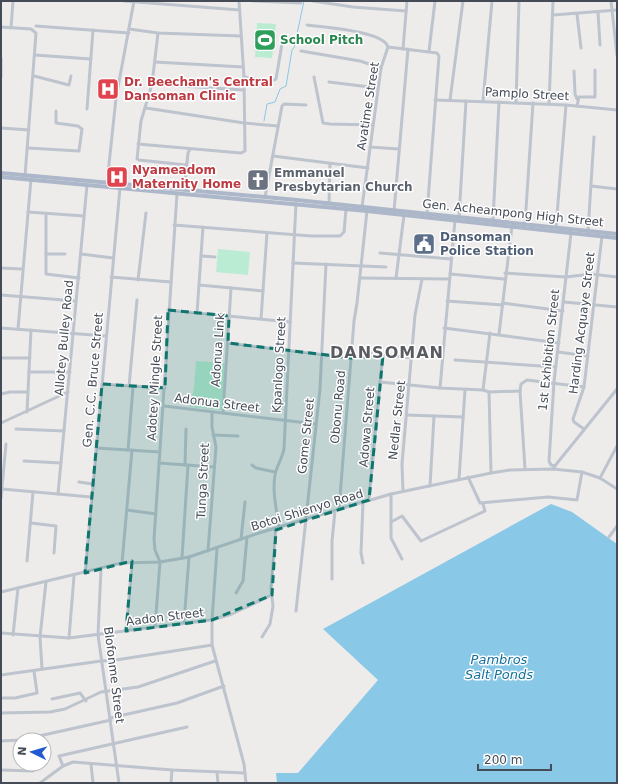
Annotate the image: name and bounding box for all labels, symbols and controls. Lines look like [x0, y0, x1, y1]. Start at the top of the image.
sports icon: School Pitch [252, 27, 278, 53]
place label: School Pitch [280, 33, 363, 47]
street label: Avatime Street [354, 60, 382, 151]
place label: Dr. Beecham's Central Dansoman Clinic [124, 75, 273, 103]
hospital icon: Dr. Beecham's Central Dansoman Clinic [95, 76, 121, 102]
street label: Pamplo Street [485, 85, 570, 103]
place label: Nyameadom Maternity Home [132, 163, 241, 191]
hospital icon: Nyameadom Maternity Home [104, 164, 130, 190]
place label: Emmanuel Presbytarian Church [274, 166, 413, 194]
church icon: Emmanuel Presbytarian Church [245, 167, 271, 193]
street label: Gen. Acheampong High Street [422, 197, 605, 230]
place label: Dansoman Police Station [440, 230, 534, 258]
public building icon: Dansoman Police Station [411, 231, 437, 257]
street label: Harding Acquaye Street [566, 251, 598, 395]
street label: Allotey Bulley Road [52, 280, 76, 396]
street label: 1st Exhibition Street [536, 288, 562, 412]
street label: Gen. C.C. Bruce Street [80, 312, 106, 448]
street label: Adonua Link [208, 313, 228, 387]
street label: Adotey Mingle Street [145, 314, 165, 441]
street label: Kpanlogo Street [269, 316, 289, 413]
district label: DANSOMAN [330, 343, 444, 362]
street label: Obonu Road [328, 370, 348, 444]
street label: Nedlar Street [386, 379, 408, 460]
street label: Adowa Street [357, 386, 378, 468]
street label: Adonua Street [174, 391, 261, 415]
street label: Gome Street [295, 397, 317, 475]
street label: Tunga Street [194, 442, 212, 520]
street label: Botoi Shienyo Road [249, 486, 365, 534]
street label: Aadon Street [125, 605, 205, 629]
street label: Blofonme Street [101, 626, 127, 724]
water label: Pambros Salt Ponds [465, 652, 533, 682]
north arrow [12, 732, 52, 772]
text: N [16, 746, 29, 756]
scale bar [478, 746, 551, 772]
text: 200 m [484, 753, 522, 767]

